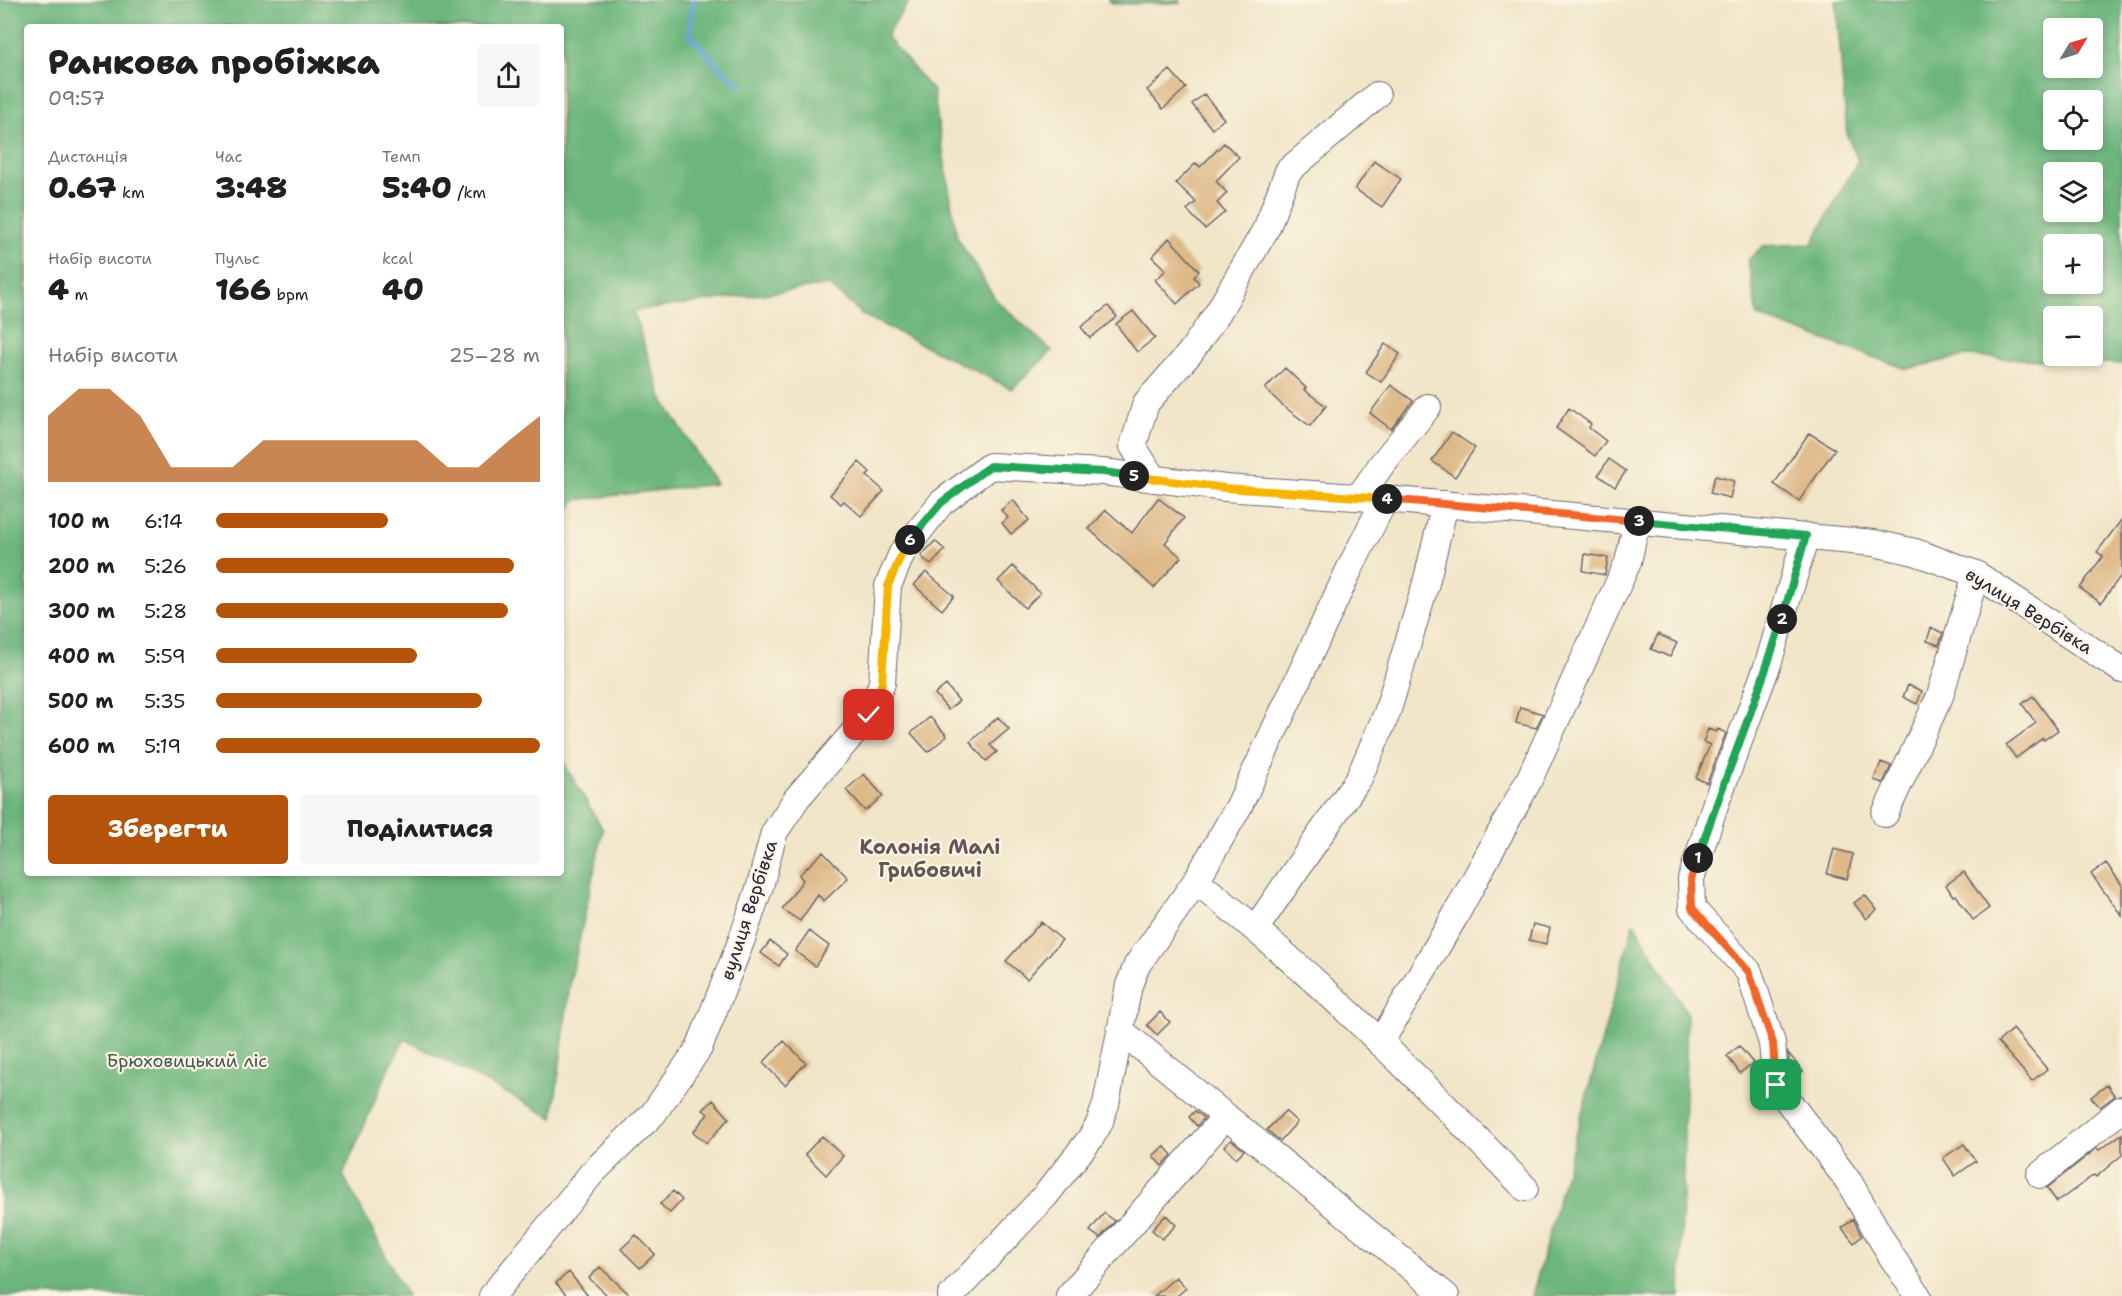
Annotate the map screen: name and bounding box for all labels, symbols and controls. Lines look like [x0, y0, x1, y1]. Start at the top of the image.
north arrow [2043, 18, 2103, 78]
map controls [2043, 18, 2103, 366]
text: Ранкова пробіжка [48, 40, 380, 85]
button: share [477, 44, 540, 107]
text: 09:57 [48, 85, 105, 111]
button: locate [2043, 90, 2103, 150]
text: Дистанція [48, 146, 128, 167]
text: Час [215, 146, 243, 167]
text: Темп [382, 146, 421, 167]
button: layers [2043, 162, 2103, 222]
text: 0.67 [48, 167, 117, 208]
text: 3:48 [215, 167, 287, 208]
text: 5:40 [382, 167, 452, 208]
text: km [117, 182, 145, 203]
text: /km [452, 182, 486, 203]
button: + [2043, 234, 2103, 294]
text: Набір висоти [48, 248, 152, 269]
text: Пульс [215, 248, 260, 269]
text: kcal [382, 248, 413, 269]
text: 4 [48, 269, 69, 310]
text: 166 [215, 269, 271, 310]
text: 40 [382, 269, 424, 310]
text: m [69, 284, 88, 305]
text: bpm [271, 284, 309, 305]
button: − [2043, 306, 2103, 366]
text: Набір висоти [48, 342, 178, 368]
text: 25–28 m [449, 342, 540, 368]
pin: 5 [1119, 461, 1149, 491]
text: 5 [1129, 465, 1139, 486]
pin: 4 [1372, 484, 1402, 514]
text: 4 [1381, 488, 1393, 509]
pin: 3 [1624, 506, 1654, 536]
text: 100 m [48, 508, 110, 534]
text: 6:14 [144, 508, 183, 534]
text: 3 [1633, 510, 1645, 531]
pin: 6 [895, 525, 925, 555]
text: 6 [904, 529, 916, 550]
text: 200 m [48, 553, 115, 579]
text: 5:26 [144, 553, 187, 579]
street label: вулиця Вербівка [1961, 562, 2097, 660]
text: 300 m [48, 598, 115, 624]
text: 5:28 [144, 598, 187, 624]
pin: 2 [1767, 604, 1797, 634]
text: 2 [1776, 608, 1788, 629]
text: 400 m [48, 643, 115, 669]
text: 5:59 [144, 643, 186, 669]
text: 500 m [48, 688, 114, 714]
text: 5:35 [144, 688, 186, 714]
pin [843, 689, 894, 740]
icon: check [852, 698, 885, 731]
text: 600 m [48, 733, 115, 759]
text: 5:19 [144, 733, 181, 759]
button: Зберегти [48, 795, 288, 864]
button: Поділитися [300, 795, 540, 864]
district label: Колонія Малі Грибовичі [860, 834, 1000, 883]
street label: вулиця Вербівка [715, 837, 783, 983]
pin: 1 [1683, 843, 1713, 873]
text: 1 [1694, 847, 1702, 868]
park label: Брюховицький ліс [107, 1049, 267, 1073]
pin [1750, 1059, 1801, 1110]
icon: arrive [1759, 1068, 1792, 1101]

